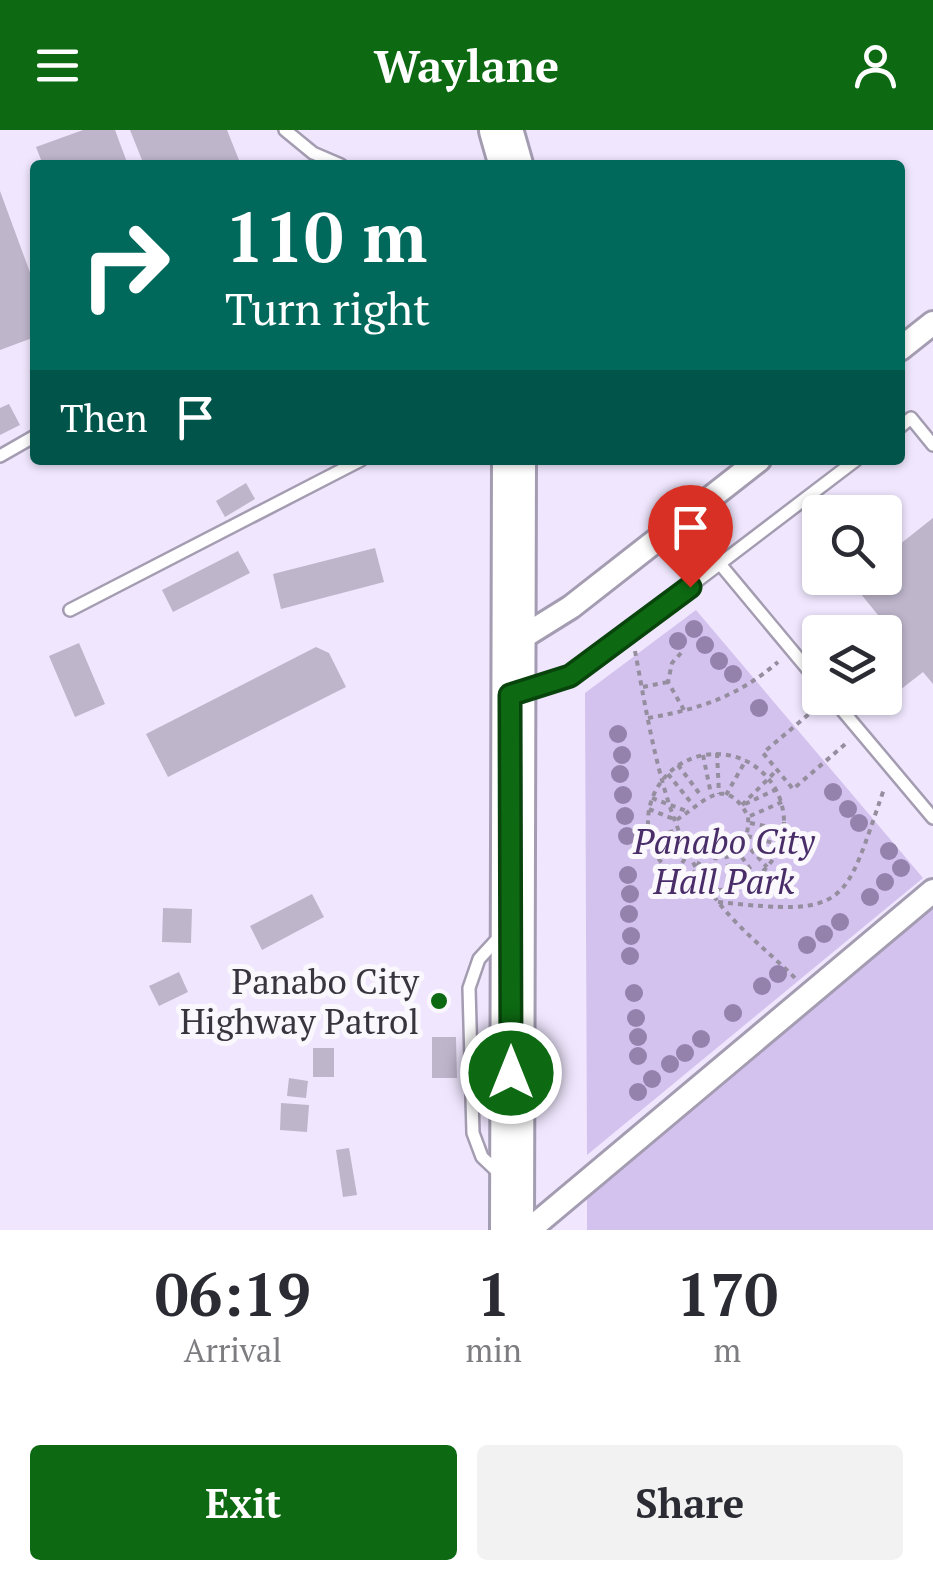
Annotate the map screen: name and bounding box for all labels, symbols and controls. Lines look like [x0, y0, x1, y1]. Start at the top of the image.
text: Waylane [374, 35, 559, 95]
icon: menu [30, 38, 85, 93]
icon: person [848, 38, 903, 93]
text: 110 m [225, 189, 427, 282]
icon: right [60, 200, 190, 330]
text: Turn right [225, 278, 430, 338]
icon: arrive [168, 390, 223, 445]
text: Then [60, 393, 148, 443]
pin [648, 485, 733, 588]
map controls [802, 495, 902, 715]
button: search [802, 495, 902, 595]
icon: arrive [663, 500, 718, 555]
button: layers [802, 615, 902, 715]
park label: Panabo City Hall Park [632, 818, 816, 904]
place label: Panabo City Highway Patrol [180, 958, 420, 1044]
marker: Panabo City Highway Patrol [428, 990, 450, 1012]
position arrow [459, 1021, 563, 1125]
text: 06:19 [155, 1254, 311, 1333]
text: 1 [477, 1254, 511, 1333]
text: 170 [677, 1254, 778, 1333]
text: Arrival [184, 1329, 282, 1371]
text: min [466, 1329, 522, 1371]
text: m [714, 1329, 741, 1371]
button: Exit [30, 1445, 457, 1560]
button: Share [477, 1445, 903, 1560]

